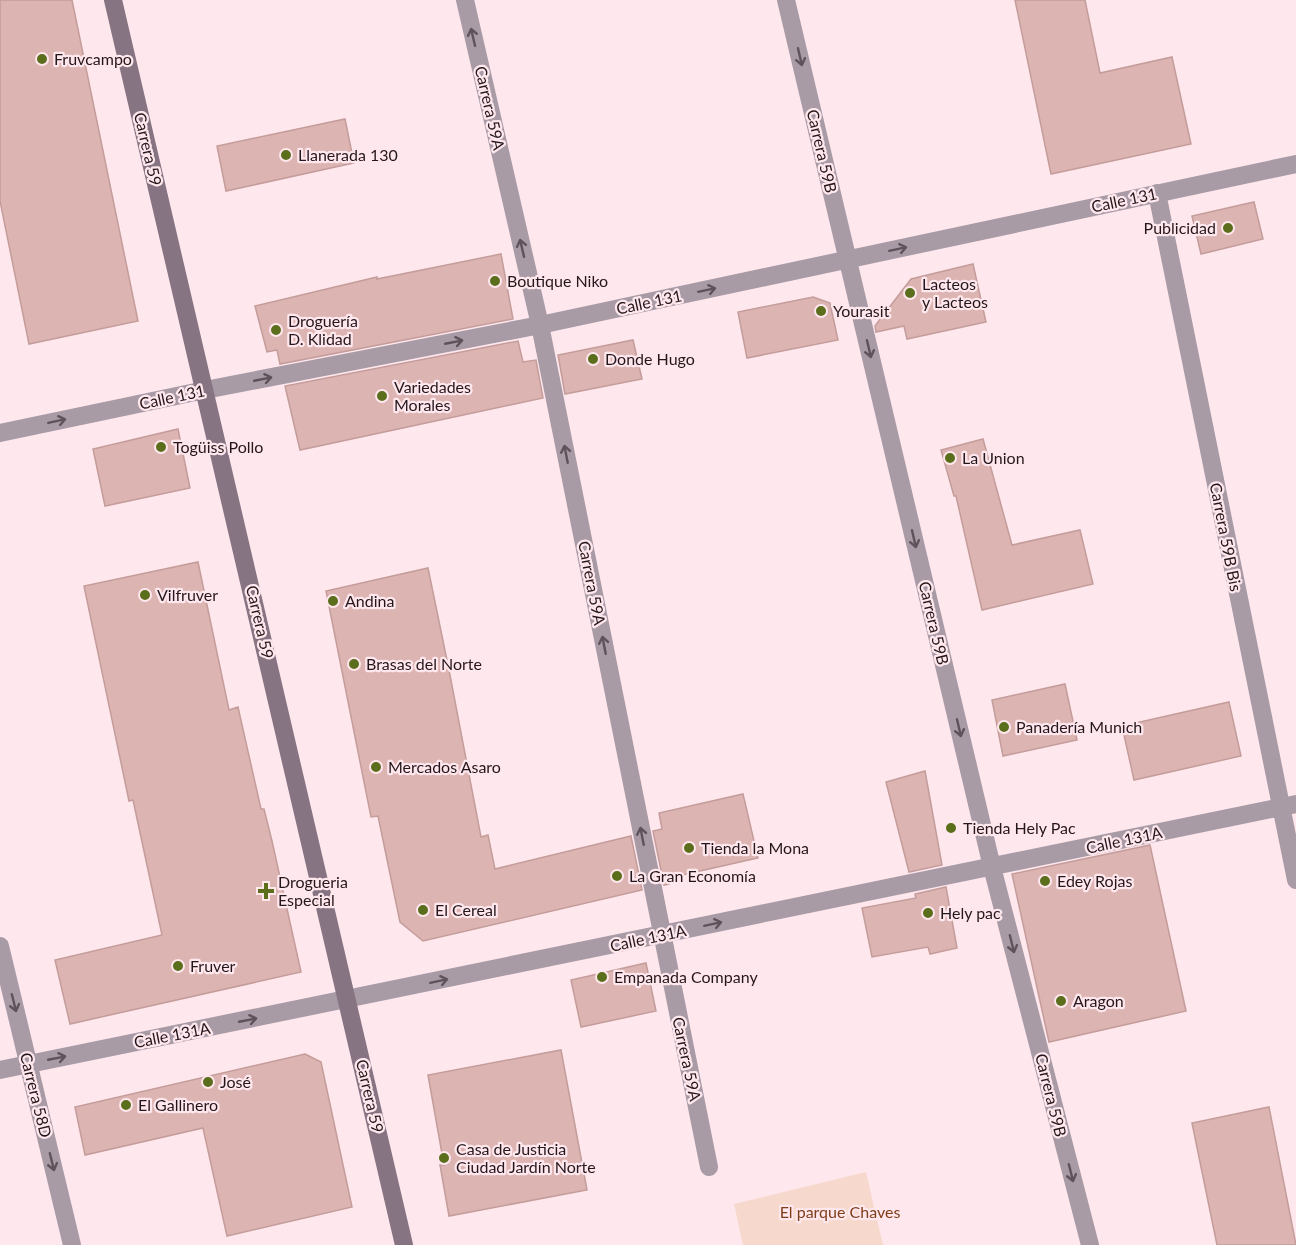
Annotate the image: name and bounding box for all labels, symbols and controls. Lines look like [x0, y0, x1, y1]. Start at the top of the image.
one-way arrow [467, 28, 479, 47]
one-way arrow [794, 47, 806, 66]
place label: Fruvcampo [54, 49, 132, 68]
marker: Fruvcampo [35, 52, 49, 66]
street label: Carrera 59A [472, 64, 509, 152]
street label: Carrera 59B [804, 107, 841, 194]
street label: Carrera 59 [131, 110, 166, 187]
place label: Llanerada 130 [298, 145, 398, 164]
marker: Llanerada 130 [279, 148, 293, 162]
street label: Calle 131 [1089, 183, 1158, 216]
place label: Publicidad [1144, 218, 1216, 237]
marker: Publicidad [1221, 221, 1235, 235]
one-way arrow [516, 238, 528, 257]
one-way arrow [887, 243, 907, 254]
place label: Boutique Niko [507, 271, 608, 290]
marker: Boutique Niko [488, 274, 502, 288]
place label: Lacteos y Lacteos [922, 274, 988, 311]
one-way arrow [697, 283, 716, 295]
street label: Calle 131 [614, 285, 683, 318]
marker: Lacteos y Lacteos [903, 286, 917, 300]
place label: Yourasit [833, 301, 890, 320]
marker: Yourasit [814, 304, 828, 318]
place label: Droguería D. Klidad [288, 311, 358, 348]
marker: Droguería D. Klidad [269, 323, 283, 337]
one-way arrow [444, 336, 464, 347]
one-way arrow [863, 339, 875, 358]
place label: Donde Hugo [605, 349, 695, 368]
marker: Donde Hugo [586, 352, 600, 366]
one-way arrow [252, 373, 272, 384]
place label: Variedades Morales [394, 377, 471, 414]
street label: Calle 131 [137, 380, 206, 413]
marker: Variedades Morales [375, 389, 389, 403]
one-way arrow [47, 415, 67, 426]
place label: Togüiss Pollo [173, 437, 263, 456]
marker: Togüiss Pollo [154, 440, 168, 454]
one-way arrow [560, 444, 571, 464]
place label: La Union [962, 448, 1025, 467]
marker: La Union [943, 451, 957, 465]
street label: Carrera 59B Bis [1207, 481, 1246, 593]
one-way arrow [909, 528, 920, 548]
street label: Carrera 59A [575, 539, 610, 627]
street label: Carrera 59B [916, 579, 953, 666]
street label: Carrera 59 [243, 583, 278, 660]
place label: Vilfruver [157, 585, 218, 604]
marker: Vilfruver [138, 588, 152, 602]
place label: Andina [345, 591, 394, 610]
marker: Andina [326, 594, 340, 608]
one-way arrow [598, 636, 609, 655]
place label: Brasas del Norte [366, 654, 482, 673]
marker: Brasas del Norte [347, 657, 361, 671]
place label: Panadería Munich [1016, 717, 1142, 736]
one-way arrow [954, 718, 966, 737]
marker: Panadería Munich [997, 720, 1011, 734]
place label: Mercados Asaro [388, 757, 501, 776]
marker: Mercados Asaro [369, 760, 383, 774]
place label: Tienda Hely Pac [963, 818, 1076, 837]
marker: Tienda Hely Pac [944, 821, 958, 835]
street label: Calle 131A [1084, 822, 1164, 857]
one-way arrow [636, 827, 647, 847]
place label: Tienda la Mona [701, 838, 809, 857]
marker: Tienda la Mona [682, 841, 696, 855]
place label: La Gran Economía [629, 866, 756, 885]
marker: La Gran Economía [610, 869, 624, 883]
place label: Edey Rojas [1057, 871, 1132, 890]
place label: Drogueria Especial [278, 872, 348, 909]
marker: Edey Rojas [1038, 874, 1052, 888]
marker: Drogueria Especial [259, 884, 273, 898]
place label: El Cereal [435, 900, 497, 919]
marker: El Cereal [416, 903, 430, 917]
place label: Hely pac [940, 903, 1001, 922]
marker: Hely pac [921, 906, 935, 920]
one-way arrow [702, 918, 722, 929]
street label: Calle 131A [608, 920, 688, 955]
one-way arrow [1007, 934, 1018, 953]
place label: Fruver [190, 956, 236, 975]
marker: Fruver [171, 959, 185, 973]
place label: Empanada Company [614, 967, 758, 986]
marker: Empanada Company [595, 970, 609, 984]
one-way arrow [430, 974, 449, 986]
place label: Aragon [1073, 991, 1124, 1010]
one-way arrow [8, 993, 20, 1012]
marker: Aragon [1054, 994, 1068, 1008]
one-way arrow [238, 1014, 258, 1025]
street label: Carrera 59A [669, 1015, 706, 1103]
street label: Calle 131A [132, 1018, 212, 1051]
street label: Carrera 58D [17, 1050, 56, 1139]
street label: Carrera 59B [1032, 1051, 1071, 1138]
one-way arrow [48, 1052, 67, 1064]
street label: Carrera 59 [353, 1057, 388, 1134]
place label: José [220, 1072, 251, 1091]
marker: José [201, 1075, 215, 1089]
place label: El Gallinero [138, 1095, 218, 1114]
marker: El Gallinero [119, 1098, 133, 1112]
place label: Casa de Justicia Ciudad Jardín Norte [456, 1139, 596, 1176]
marker: Casa de Justicia Ciudad Jardín Norte [437, 1151, 451, 1165]
one-way arrow [47, 1152, 59, 1171]
one-way arrow [1066, 1163, 1078, 1182]
park label: El parque Chaves [780, 1202, 900, 1221]

